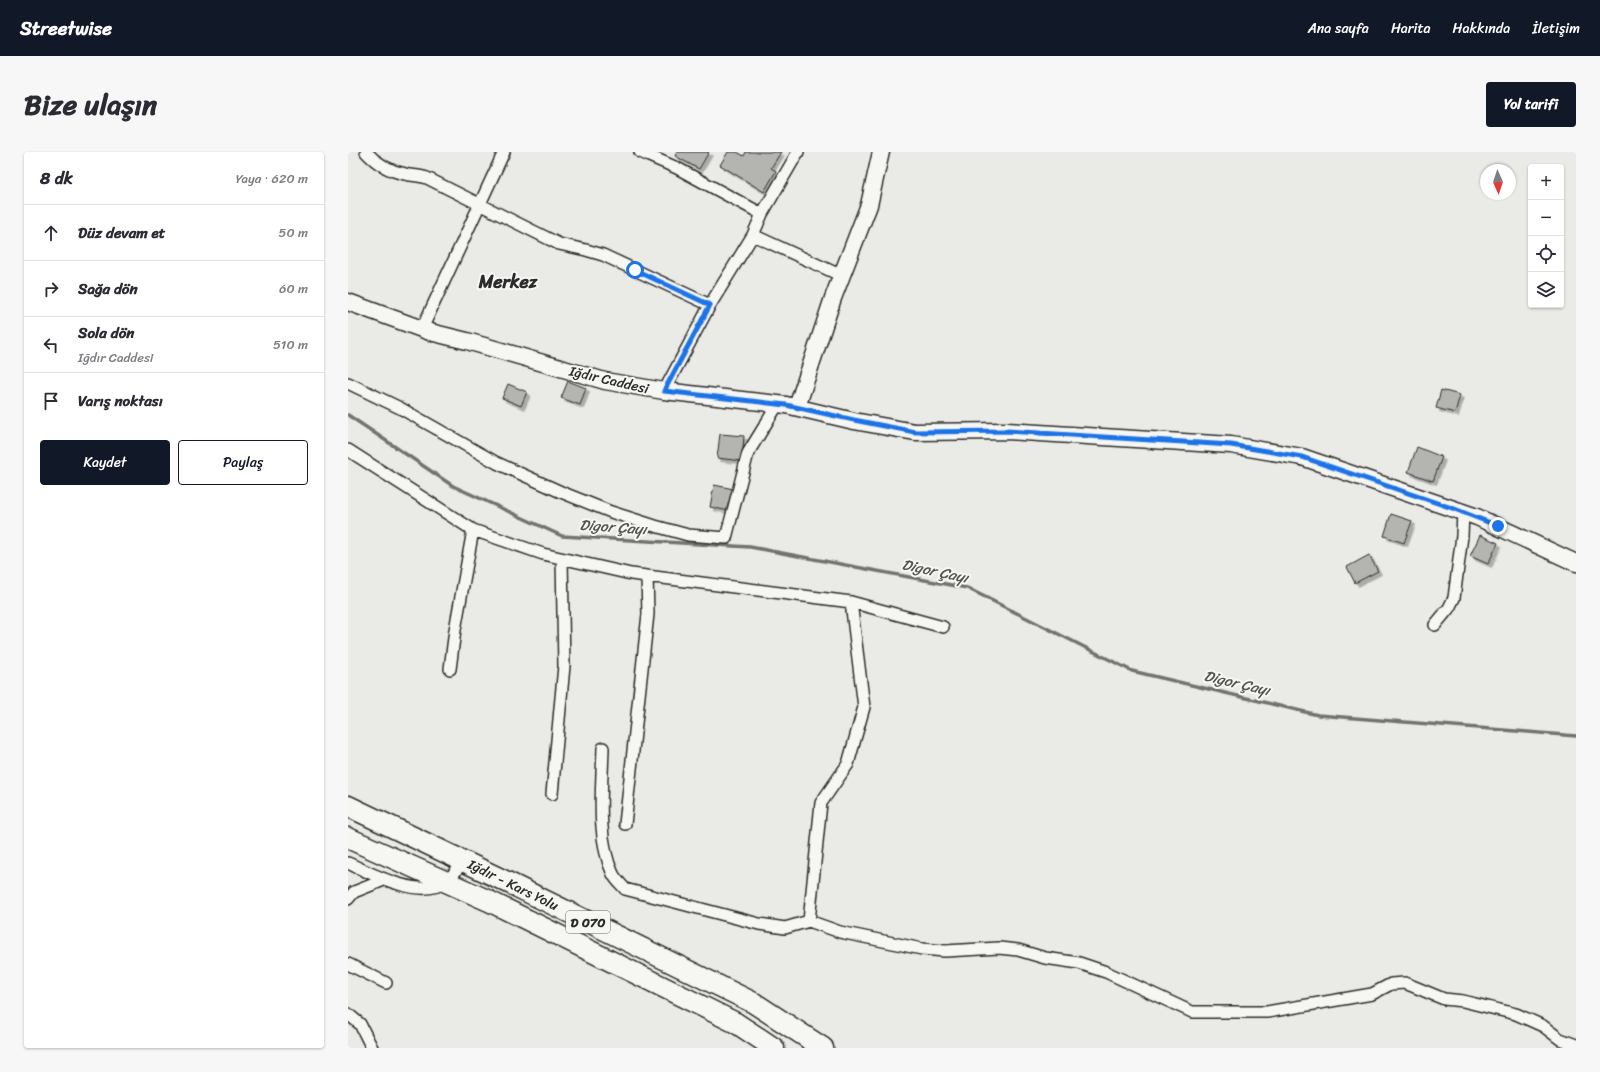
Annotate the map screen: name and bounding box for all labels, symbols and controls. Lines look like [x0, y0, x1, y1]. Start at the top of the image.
text: Streetwise [20, 12, 112, 45]
text: Ana sayfa [1308, 16, 1369, 41]
text: Harita [1391, 16, 1431, 41]
text: Hakkında [1453, 16, 1510, 41]
text: İletişim [1532, 16, 1580, 41]
text: Bize ulaşın [24, 80, 157, 129]
button: Yol tarifi [1486, 82, 1576, 127]
text: 8 dk [40, 163, 73, 193]
north arrow [1480, 164, 1516, 200]
map controls [1528, 164, 1564, 308]
button: + [1528, 164, 1564, 200]
text: Yaya · 620 m [236, 167, 308, 190]
button: − [1528, 200, 1564, 236]
text: Düz devam et [78, 220, 165, 246]
text: 50 m [278, 221, 308, 244]
icon: ahead [40, 222, 62, 244]
button: locate [1528, 236, 1564, 272]
route start [626, 261, 644, 279]
district label: Merkez [478, 266, 538, 298]
button: layers [1528, 272, 1564, 308]
text: Sağa dön [78, 276, 138, 302]
text: 60 m [279, 277, 308, 300]
icon: right [40, 278, 62, 300]
text: Sola dön [78, 320, 134, 346]
text: 510 m [273, 333, 308, 356]
icon: left [40, 334, 62, 356]
text: Iğdır Caddesi [78, 346, 153, 369]
street label: Iğdır Caddesi [566, 358, 653, 402]
text: Varış noktası [78, 388, 163, 414]
icon: arrive [40, 390, 62, 412]
button: Kaydet [40, 440, 170, 485]
button: Paylaş [178, 440, 308, 485]
water label: Digor Çayı [579, 512, 649, 542]
route end [1489, 517, 1507, 535]
water label: Digor Çayı [899, 551, 972, 591]
water label: Digor Çayı [1201, 663, 1274, 704]
street label: Iğdır - Kars Yolu [462, 852, 563, 918]
road number: D 070 [566, 911, 610, 933]

